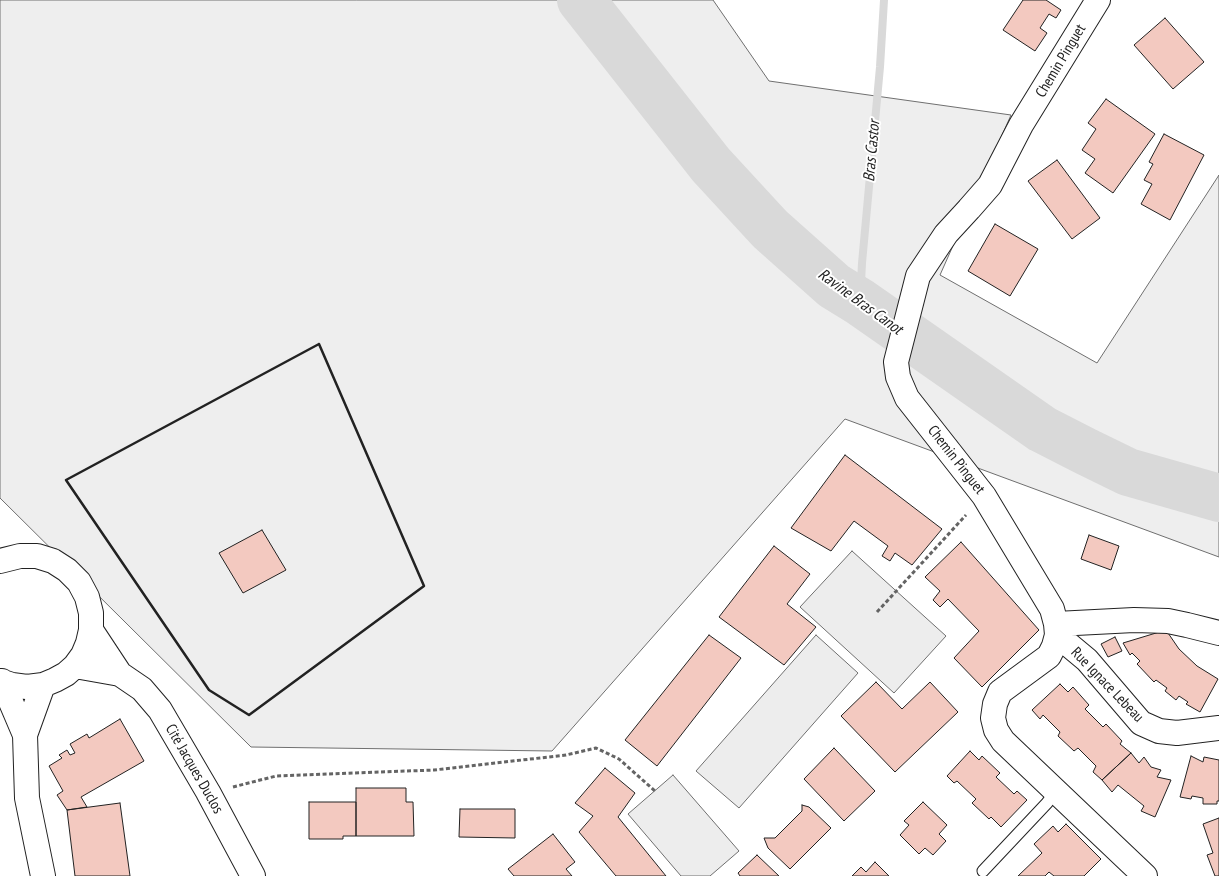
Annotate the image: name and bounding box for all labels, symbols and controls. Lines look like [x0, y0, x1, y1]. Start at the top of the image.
street label: Chemin Pinguet [1032, 21, 1090, 101]
water label: Bras Castor [860, 119, 884, 183]
water label: Ravine Bras Canot [814, 265, 906, 339]
street label: Chemin Pinguet [924, 422, 988, 498]
street label: Rue Ignace Lebeau [1067, 644, 1147, 726]
street label: Cité Jacques Duclos [161, 721, 227, 817]

